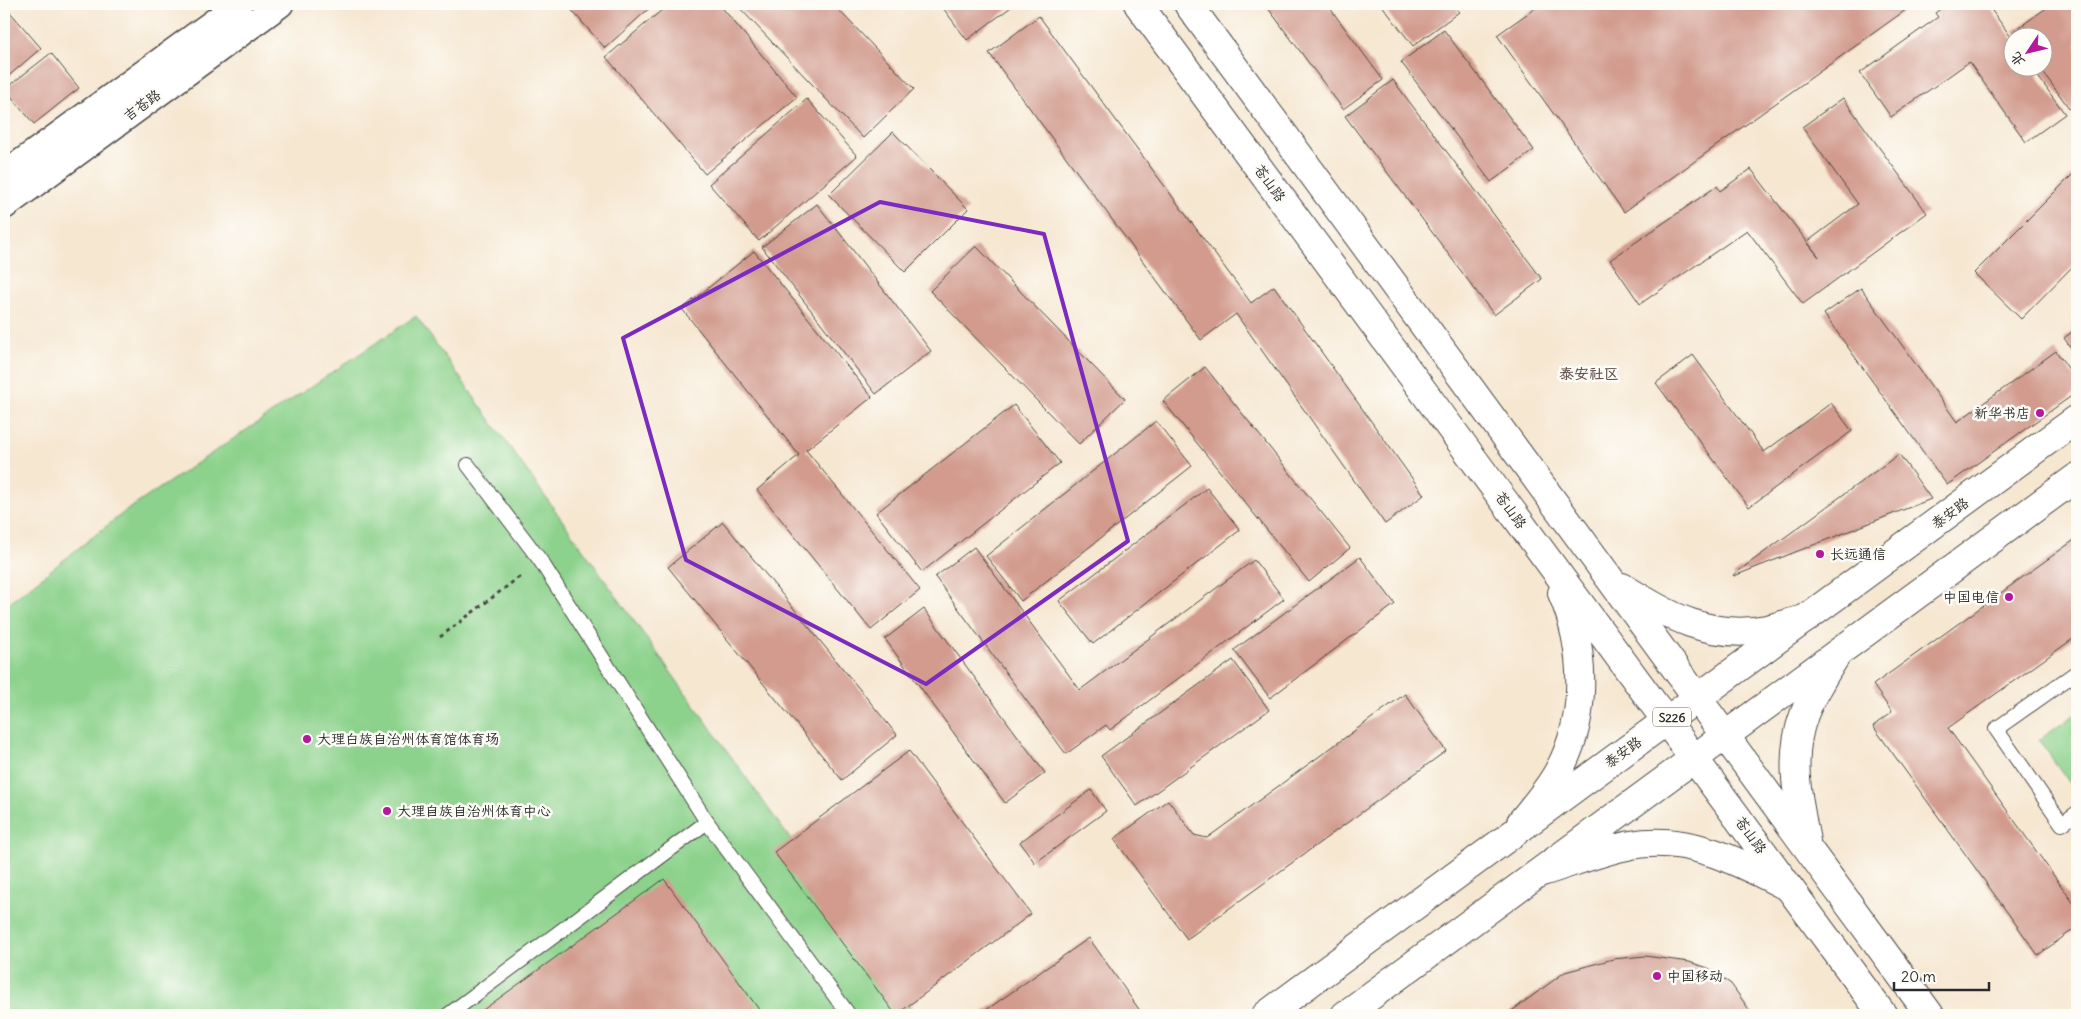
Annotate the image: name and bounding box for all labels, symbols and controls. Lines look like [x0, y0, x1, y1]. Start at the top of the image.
north arrow [2004, 28, 2054, 78]
text: 北 [2006, 49, 2029, 70]
street label: 吉苍路 [120, 85, 164, 125]
street label: 苍山路 [1250, 161, 1290, 205]
district label: 泰安社区 [1559, 364, 1619, 383]
place label: 新华书店 [1974, 404, 2030, 422]
marker: 新华书店 [2034, 407, 2046, 419]
street label: 苍山路 [1491, 488, 1531, 532]
street label: 泰安路 [1928, 493, 1972, 533]
place label: 长远通信 [1830, 545, 1886, 563]
marker: 长远通信 [1814, 548, 1826, 560]
place label: 中国电信 [1943, 588, 1999, 606]
marker: 中国电信 [2003, 591, 2015, 603]
road number: S226 [1653, 708, 1691, 726]
place label: 大理白族自治州体育馆体育场 [317, 730, 499, 748]
street label: 泰安路 [1601, 732, 1645, 772]
marker: 大理白族自治州体育馆体育场 [301, 733, 313, 745]
place label: 大理自族自治州体育中心 [397, 802, 551, 820]
marker: 大理自族自治州体育中心 [381, 805, 393, 817]
street label: 苍山路 [1731, 813, 1771, 857]
scale bar [1894, 959, 1988, 991]
place label: 中国移动 [1667, 967, 1723, 985]
text: 20 m [1901, 967, 1936, 986]
marker: 中国移动 [1651, 970, 1663, 982]

